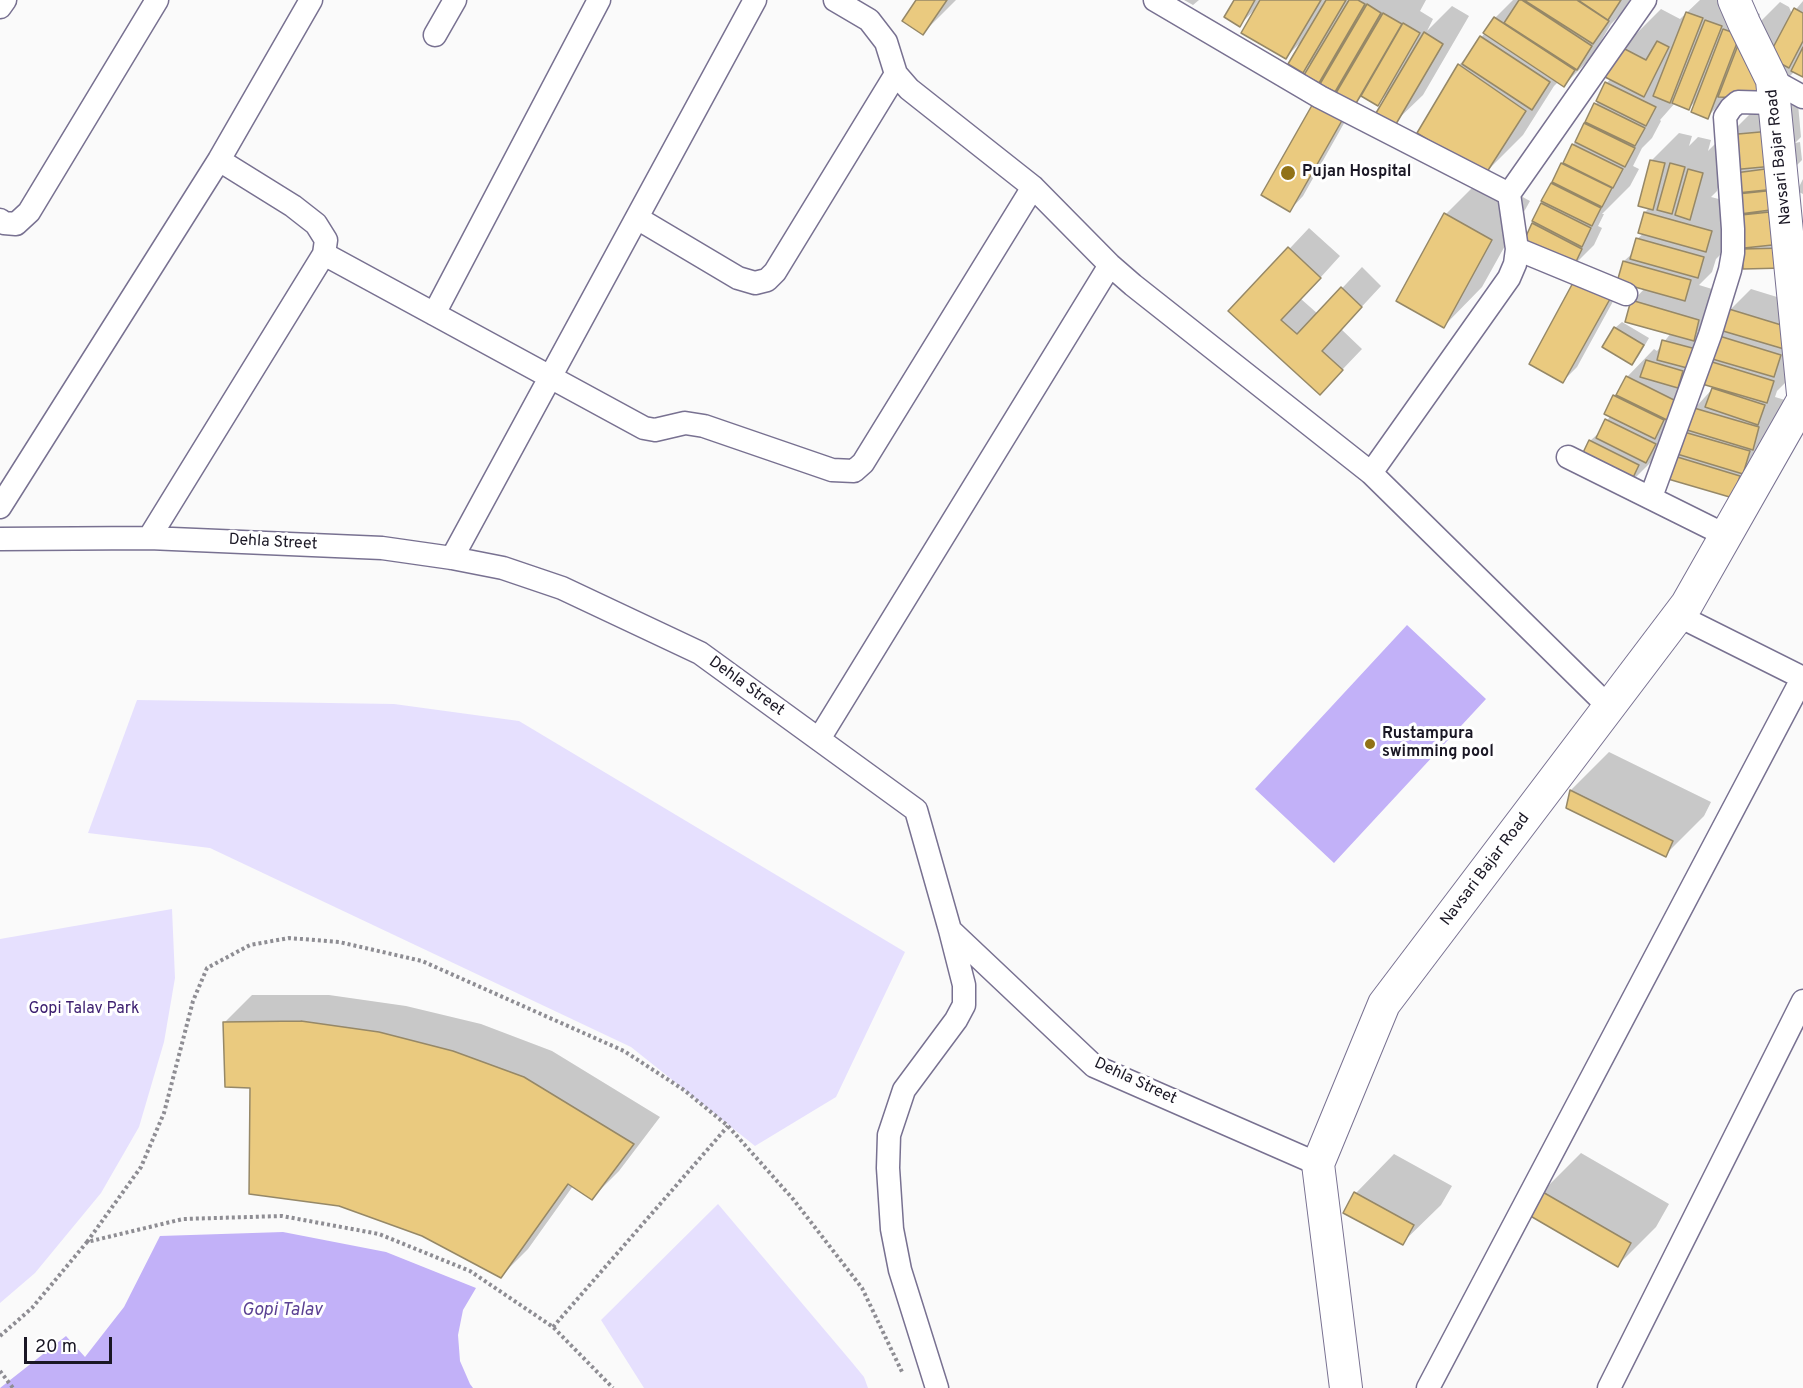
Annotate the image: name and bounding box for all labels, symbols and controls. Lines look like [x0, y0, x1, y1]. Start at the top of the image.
street label: Navsari Bajar Road [1763, 88, 1797, 226]
place label: Pujan Hospital [1302, 163, 1411, 183]
marker: Pujan Hospital [1279, 164, 1297, 182]
street label: Dehla Street [228, 531, 318, 555]
street label: Dehla Street [704, 653, 788, 721]
place label: Rustampura swimming pool [1382, 725, 1494, 763]
marker: Rustampura swimming pool [1363, 737, 1377, 751]
street label: Navsari Bajar Road [1437, 810, 1535, 930]
park label: Gopi Talav Park [29, 1000, 139, 1020]
street label: Dehla Street [1091, 1055, 1179, 1109]
water label: Gopi Talav [242, 1300, 322, 1322]
scale bar [27, 1325, 116, 1363]
text: 20 m [35, 1336, 77, 1359]

